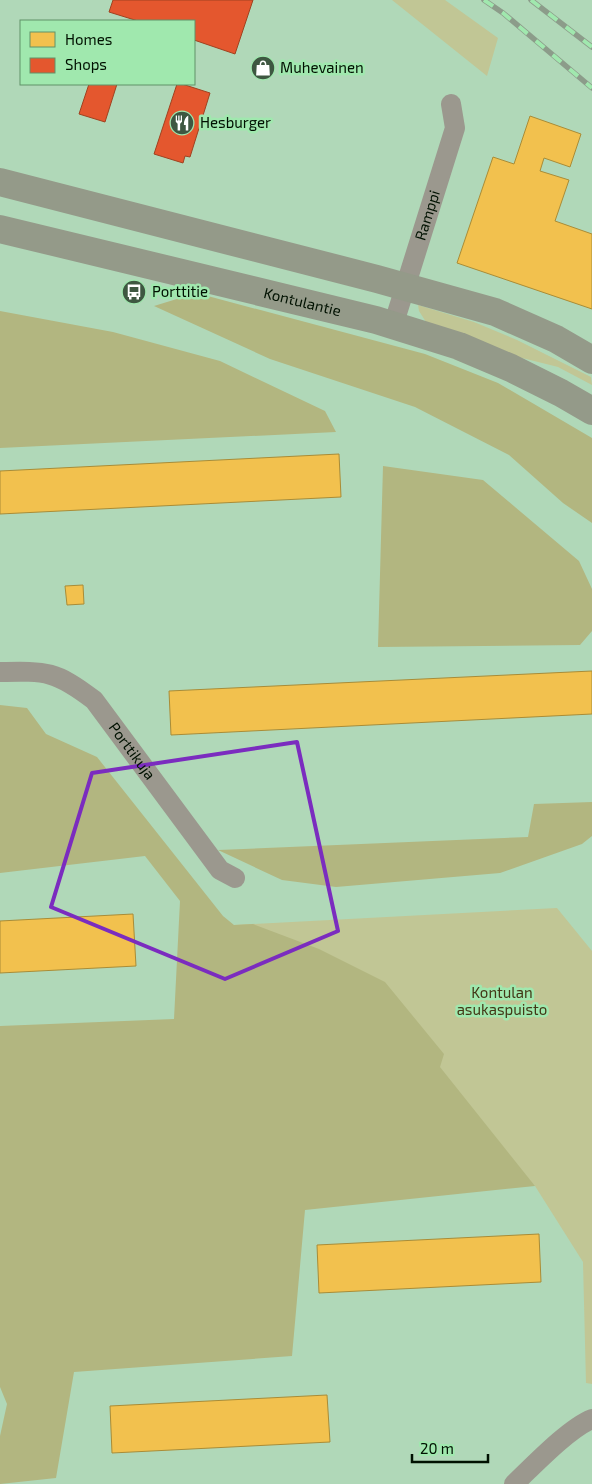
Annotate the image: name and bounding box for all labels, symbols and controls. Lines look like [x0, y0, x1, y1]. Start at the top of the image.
legend [20, 20, 195, 85]
text: Homes [65, 30, 112, 48]
text: Shops [65, 55, 107, 73]
shop icon: Muhevainen [250, 55, 276, 81]
place label: Muhevainen [280, 58, 364, 76]
restaurant icon: Hesburger [169, 110, 195, 136]
place label: Hesburger [200, 113, 271, 131]
street label: Ramppi [410, 188, 443, 242]
bus stop icon: Porttitie [121, 279, 147, 305]
place label: Porttitie [152, 282, 208, 300]
street label: Kontulantie [262, 283, 343, 319]
street label: Porttikuja [106, 718, 160, 783]
park label: Kontulan asukaspuisto [457, 983, 547, 1018]
scale bar [412, 1432, 488, 1464]
text: 20 m [420, 1439, 454, 1457]

